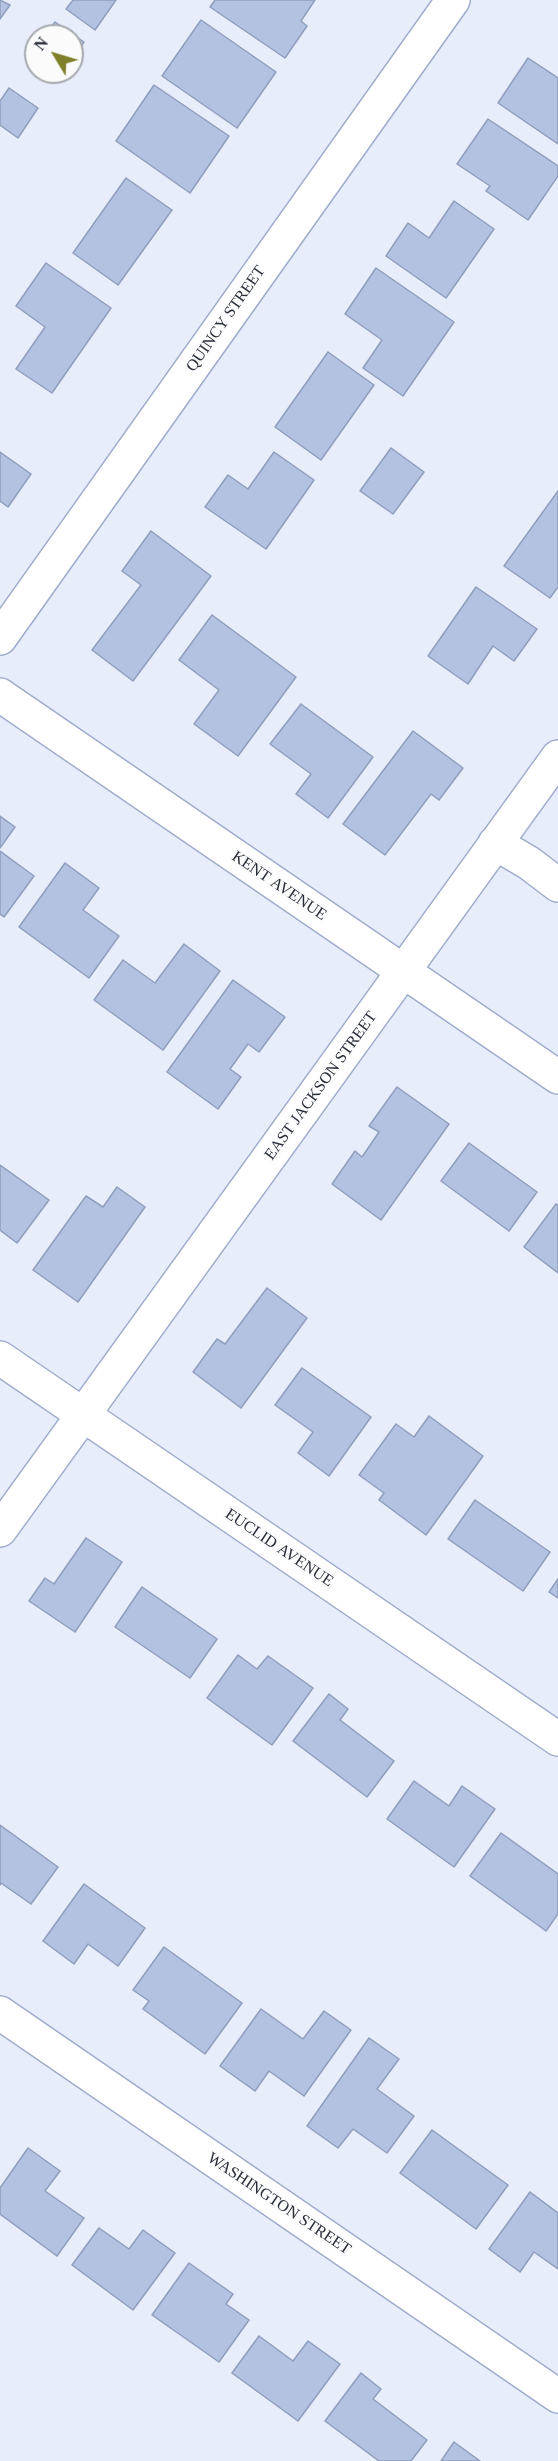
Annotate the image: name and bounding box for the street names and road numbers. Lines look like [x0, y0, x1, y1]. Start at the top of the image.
street label: QUINCY STREET [182, 262, 270, 376]
street label: KENT AVENUE [228, 847, 330, 925]
street label: EAST JACKSON STREET [261, 1008, 381, 1164]
street label: EUCLID AVENUE [221, 1505, 337, 1591]
street label: WASHINGTON STREET [204, 2149, 354, 2259]

